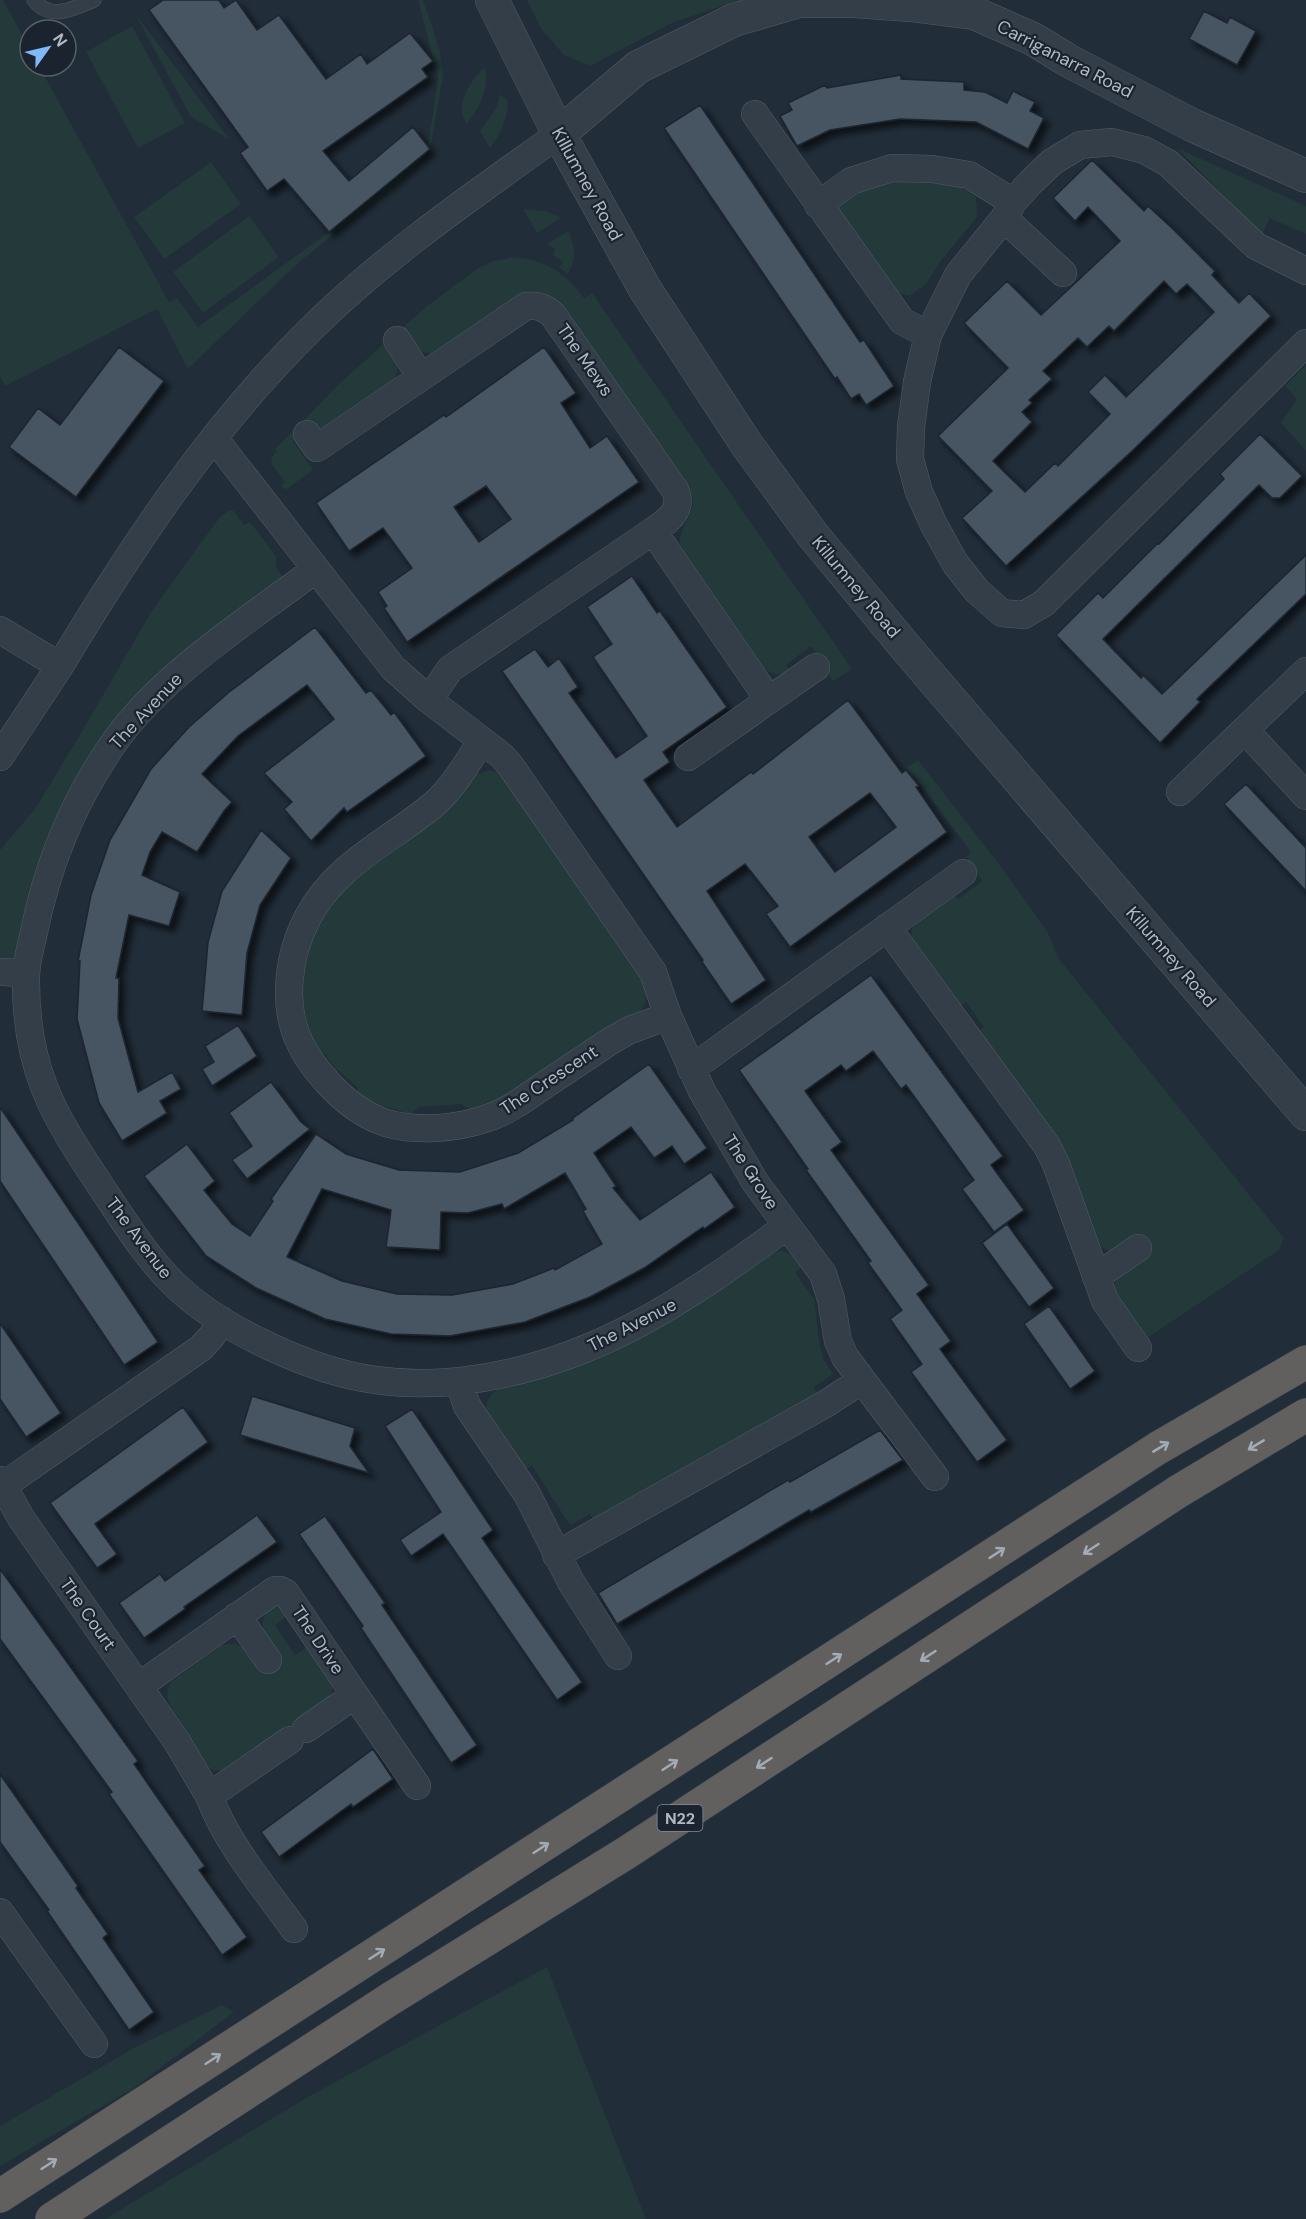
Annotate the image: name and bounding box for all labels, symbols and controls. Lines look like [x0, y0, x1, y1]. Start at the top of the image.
street label: Carriganarra Road [993, 14, 1137, 104]
north arrow [18, 18, 78, 78]
text: N [48, 29, 72, 51]
street label: Killumney Road [546, 123, 628, 245]
street label: The Mews [551, 319, 619, 401]
street label: Killumney Road [806, 531, 906, 643]
street label: The Avenue [104, 667, 188, 755]
street label: Killumney Road [1121, 902, 1221, 1012]
street label: The Crescent [496, 1039, 602, 1121]
street label: The Grove [718, 1130, 784, 1214]
street label: The Avenue [100, 1192, 178, 1284]
street label: The Avenue [584, 1292, 680, 1358]
one-way arrow [1248, 1440, 1265, 1452]
one-way arrow [1152, 1441, 1169, 1453]
one-way arrow [1083, 1543, 1099, 1555]
one-way arrow [989, 1546, 1006, 1559]
street label: The Court [54, 1573, 122, 1655]
street label: The Drive [286, 1601, 350, 1679]
one-way arrow [920, 1650, 937, 1662]
one-way arrow [825, 1652, 842, 1664]
one-way arrow [756, 1756, 773, 1769]
one-way arrow [661, 1758, 678, 1770]
road number: N22 [658, 1805, 702, 1831]
one-way arrow [532, 1842, 549, 1854]
one-way arrow [369, 1948, 385, 1960]
one-way arrow [204, 2053, 221, 2065]
one-way arrow [40, 2158, 57, 2170]

